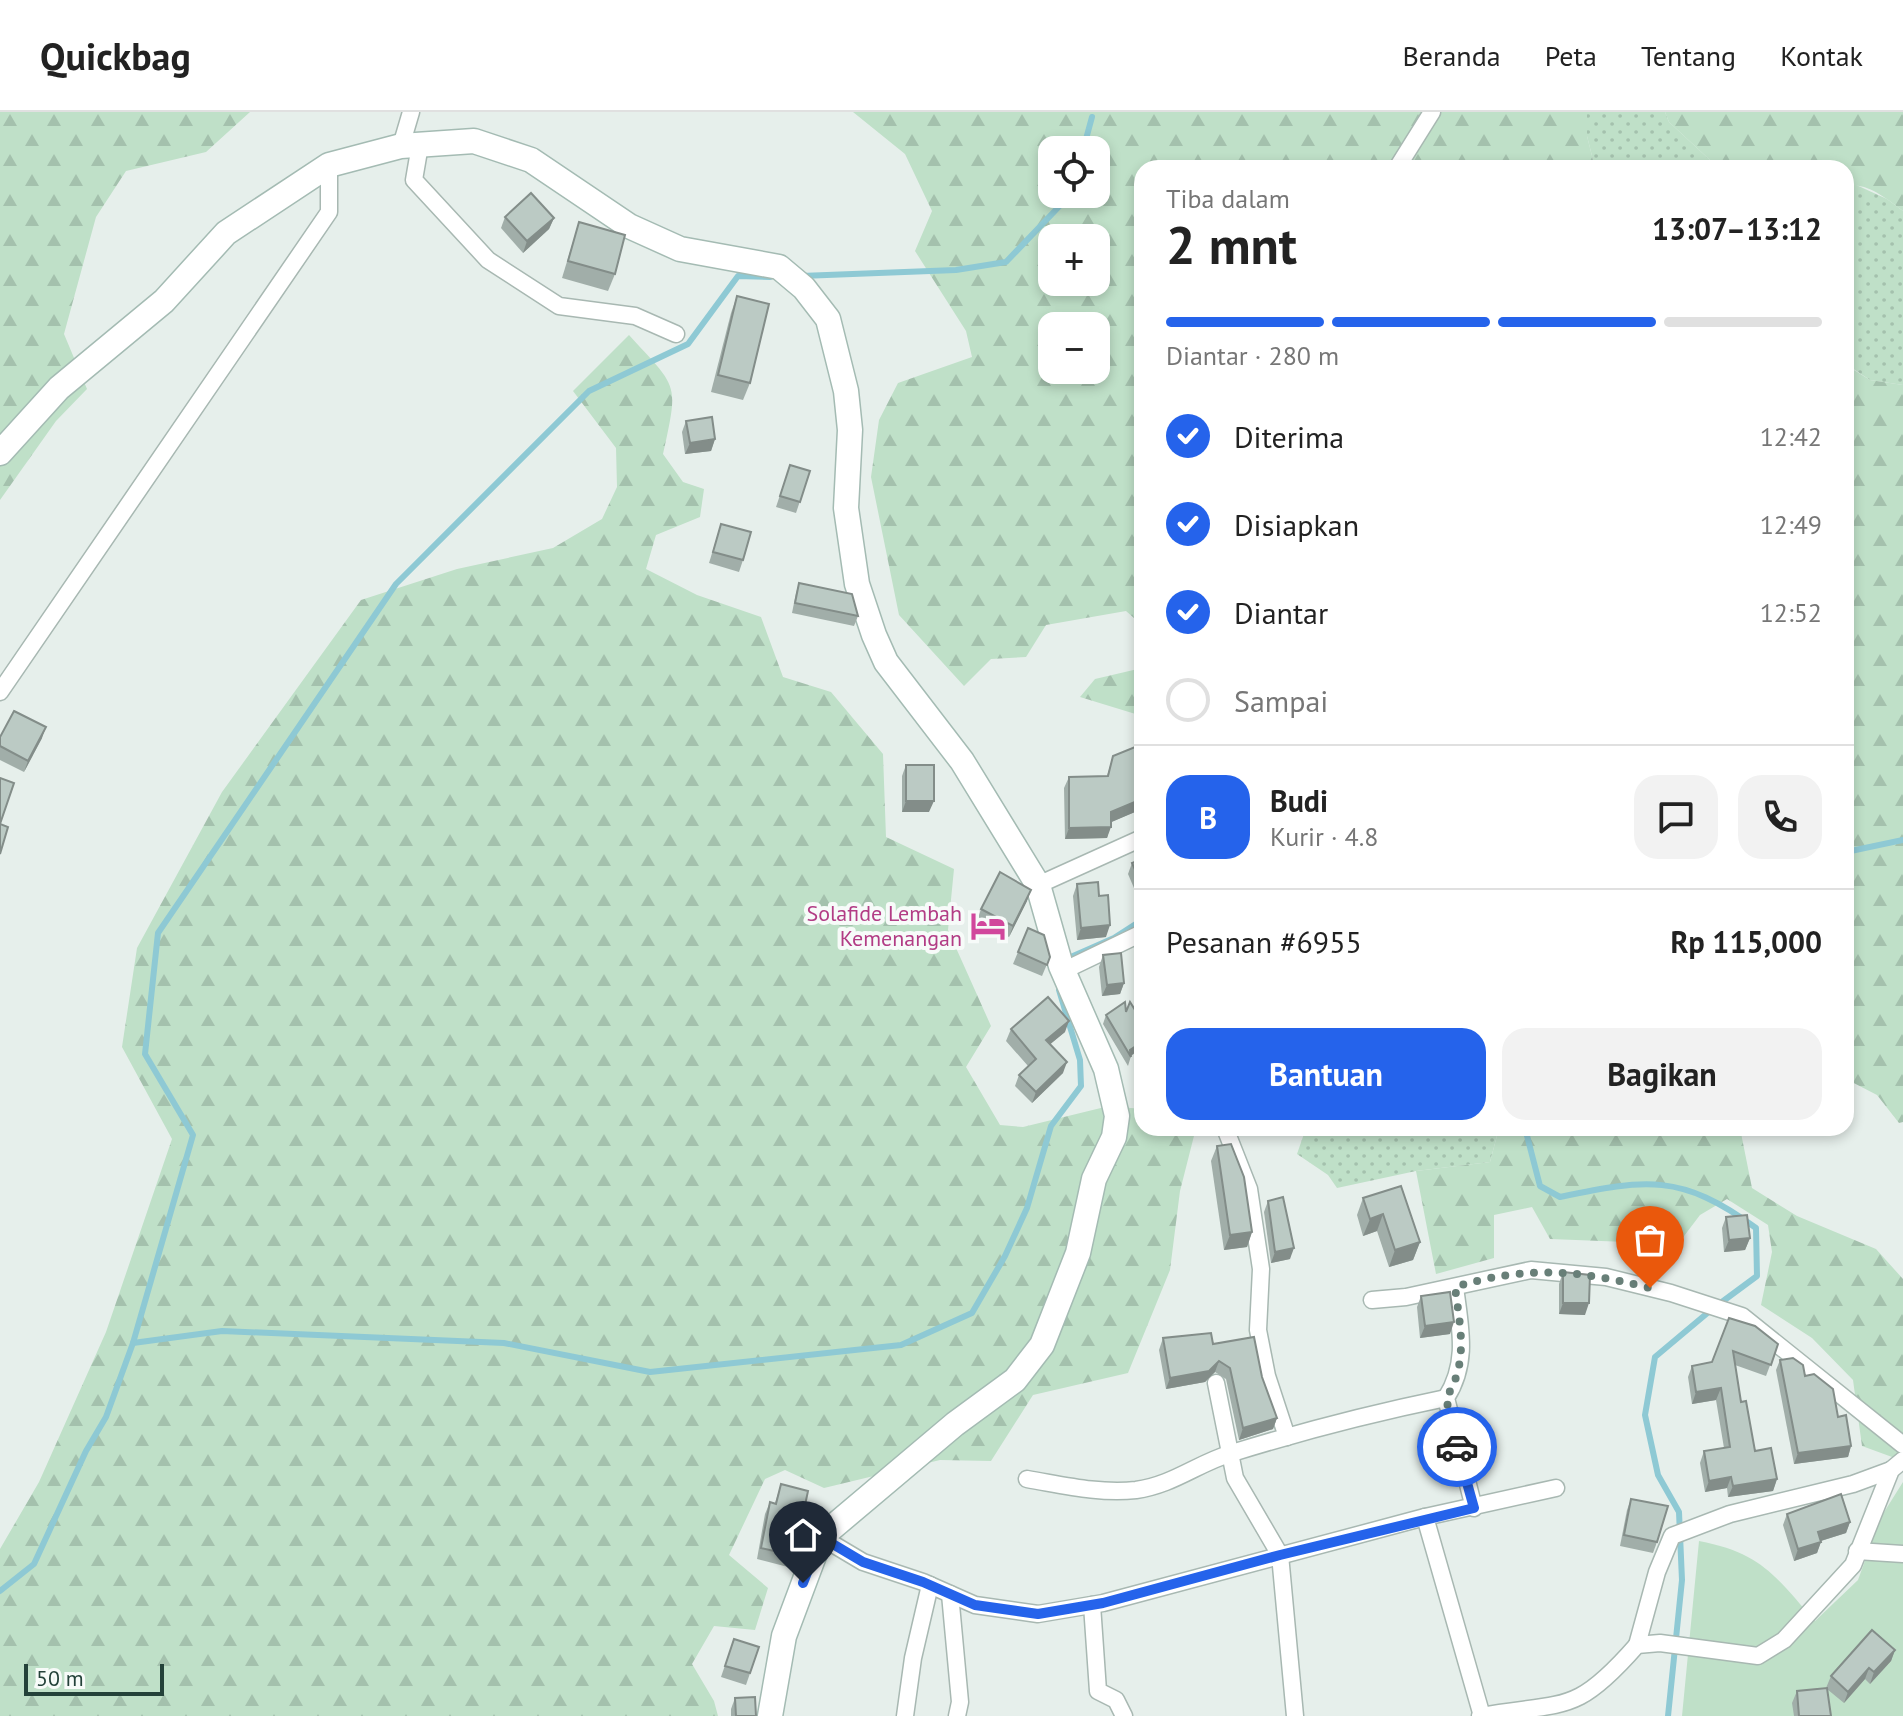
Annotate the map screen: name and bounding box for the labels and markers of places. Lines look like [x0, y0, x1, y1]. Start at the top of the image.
place label: Solafide Lembah Kemenangan [806, 899, 962, 952]
hotel icon: Solafide Lembah Kemenangan [969, 907, 1007, 945]
pin [1616, 1206, 1684, 1288]
pin [769, 1501, 837, 1583]

